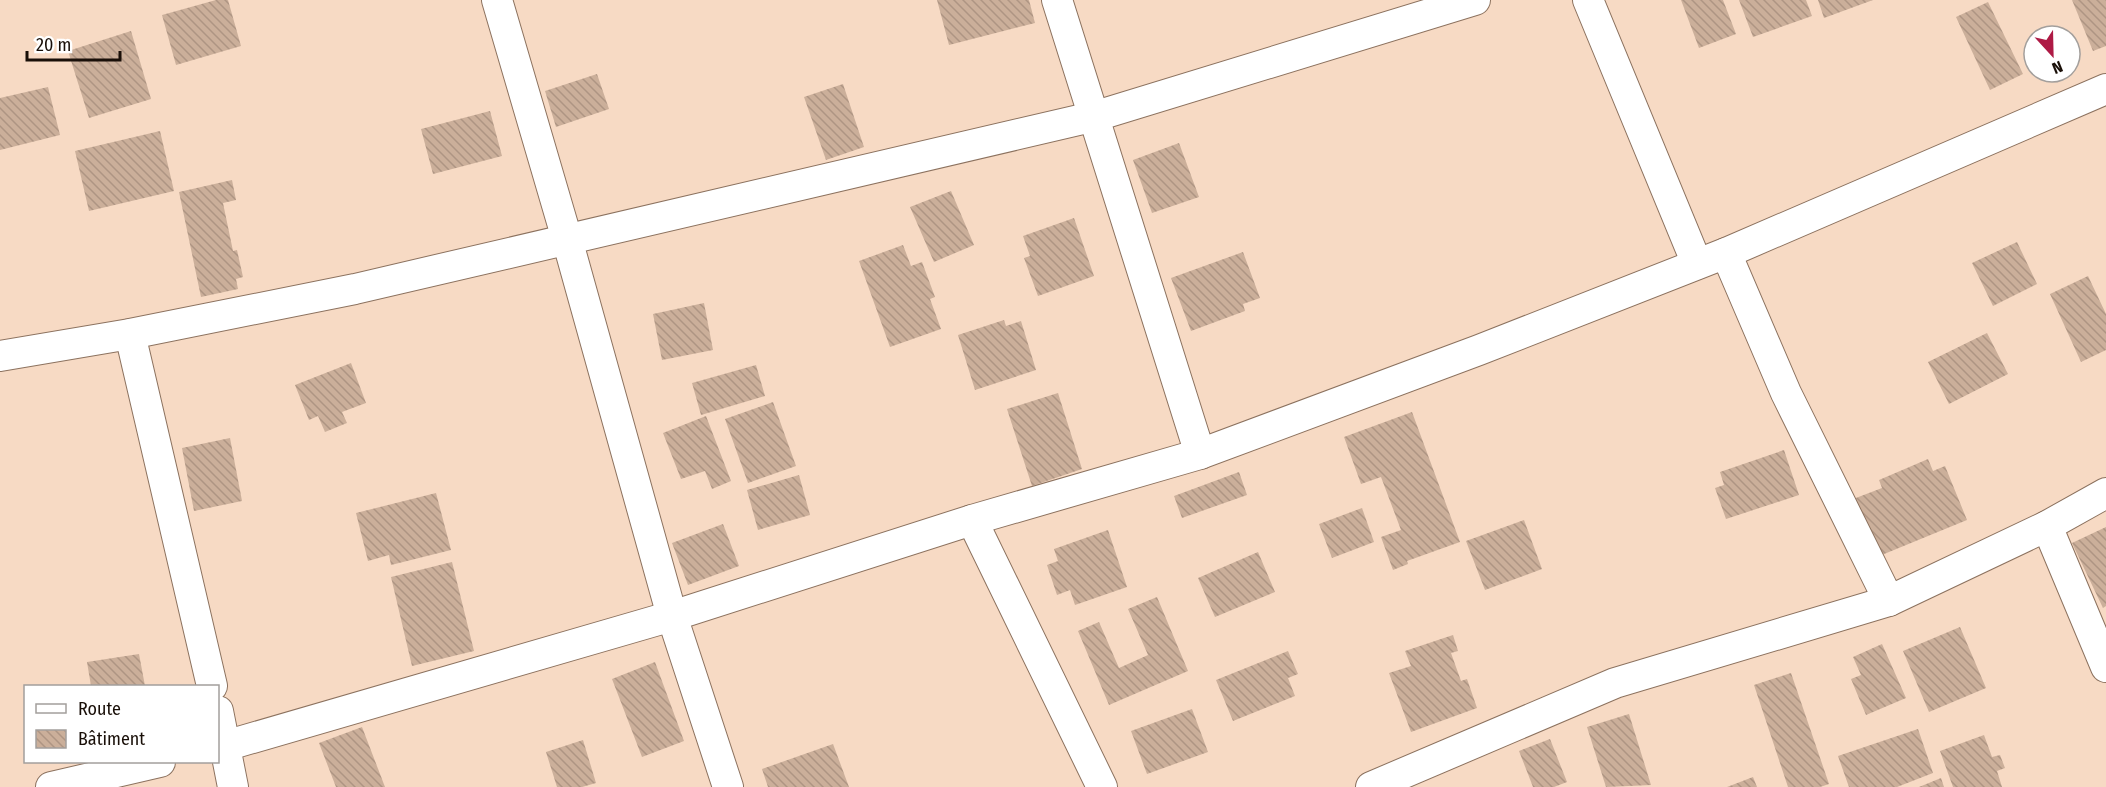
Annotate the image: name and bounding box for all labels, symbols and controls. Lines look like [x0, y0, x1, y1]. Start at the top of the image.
scale bar [27, 24, 120, 62]
north arrow [2022, 24, 2082, 84]
text: 20 m [36, 34, 71, 56]
text: N [2049, 57, 2065, 78]
legend [24, 685, 219, 763]
text: Route [78, 698, 121, 720]
text: Bâtiment [78, 728, 145, 750]

